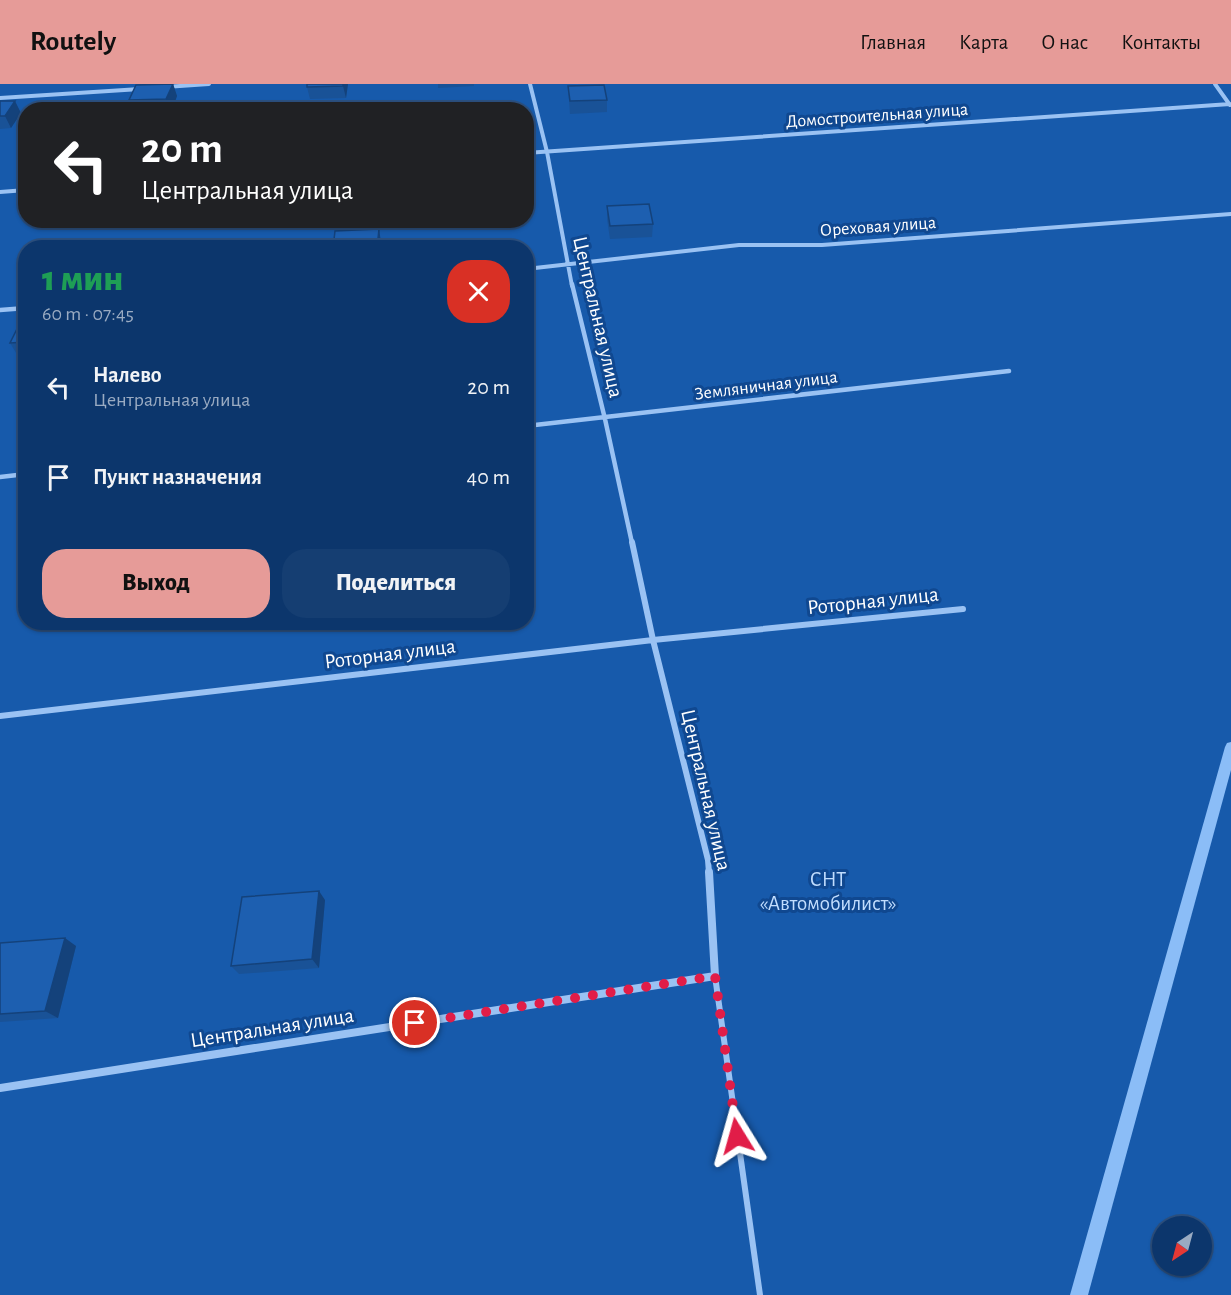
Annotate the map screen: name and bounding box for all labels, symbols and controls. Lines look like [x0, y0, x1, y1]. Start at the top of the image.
text: Routely [30, 28, 116, 56]
text: Главная [860, 32, 926, 53]
text: Карта [959, 32, 1008, 53]
text: О нас [1041, 32, 1088, 53]
text: Контакты [1121, 32, 1201, 53]
street label: Домостроительная улица [785, 101, 969, 131]
icon: left [42, 126, 120, 204]
text: 20 m [141, 128, 223, 170]
text: Центральная улица [141, 177, 353, 204]
street label: Ореховая улица [819, 214, 937, 240]
street label: Центральная улица [569, 234, 627, 400]
button: close [447, 260, 510, 323]
text: 1 мин [42, 261, 124, 297]
text: 60 m · 07:45 [42, 304, 134, 324]
text: Налево [93, 364, 162, 386]
street label: Земляничная улица [693, 368, 839, 404]
icon: left [42, 371, 75, 404]
text: 20 m [467, 376, 510, 398]
text: Центральная улица [93, 390, 250, 410]
icon: arrive [42, 461, 75, 494]
text: Пункт назначения [93, 466, 262, 488]
text: 40 m [467, 466, 510, 488]
button: Выход [42, 549, 270, 618]
button: Поделиться [282, 549, 510, 618]
street label: Роторная улица [806, 584, 940, 618]
street label: Роторная улица [323, 635, 457, 672]
street label: Центральная улица [677, 707, 735, 873]
park label: СНТ «Автомобилист» [759, 869, 897, 914]
pin [389, 997, 440, 1048]
street label: Центральная улица [189, 1005, 356, 1051]
icon: arrive [398, 1006, 431, 1039]
position arrow [705, 1104, 769, 1168]
north arrow [1152, 1216, 1212, 1276]
map controls [1152, 1216, 1212, 1276]

